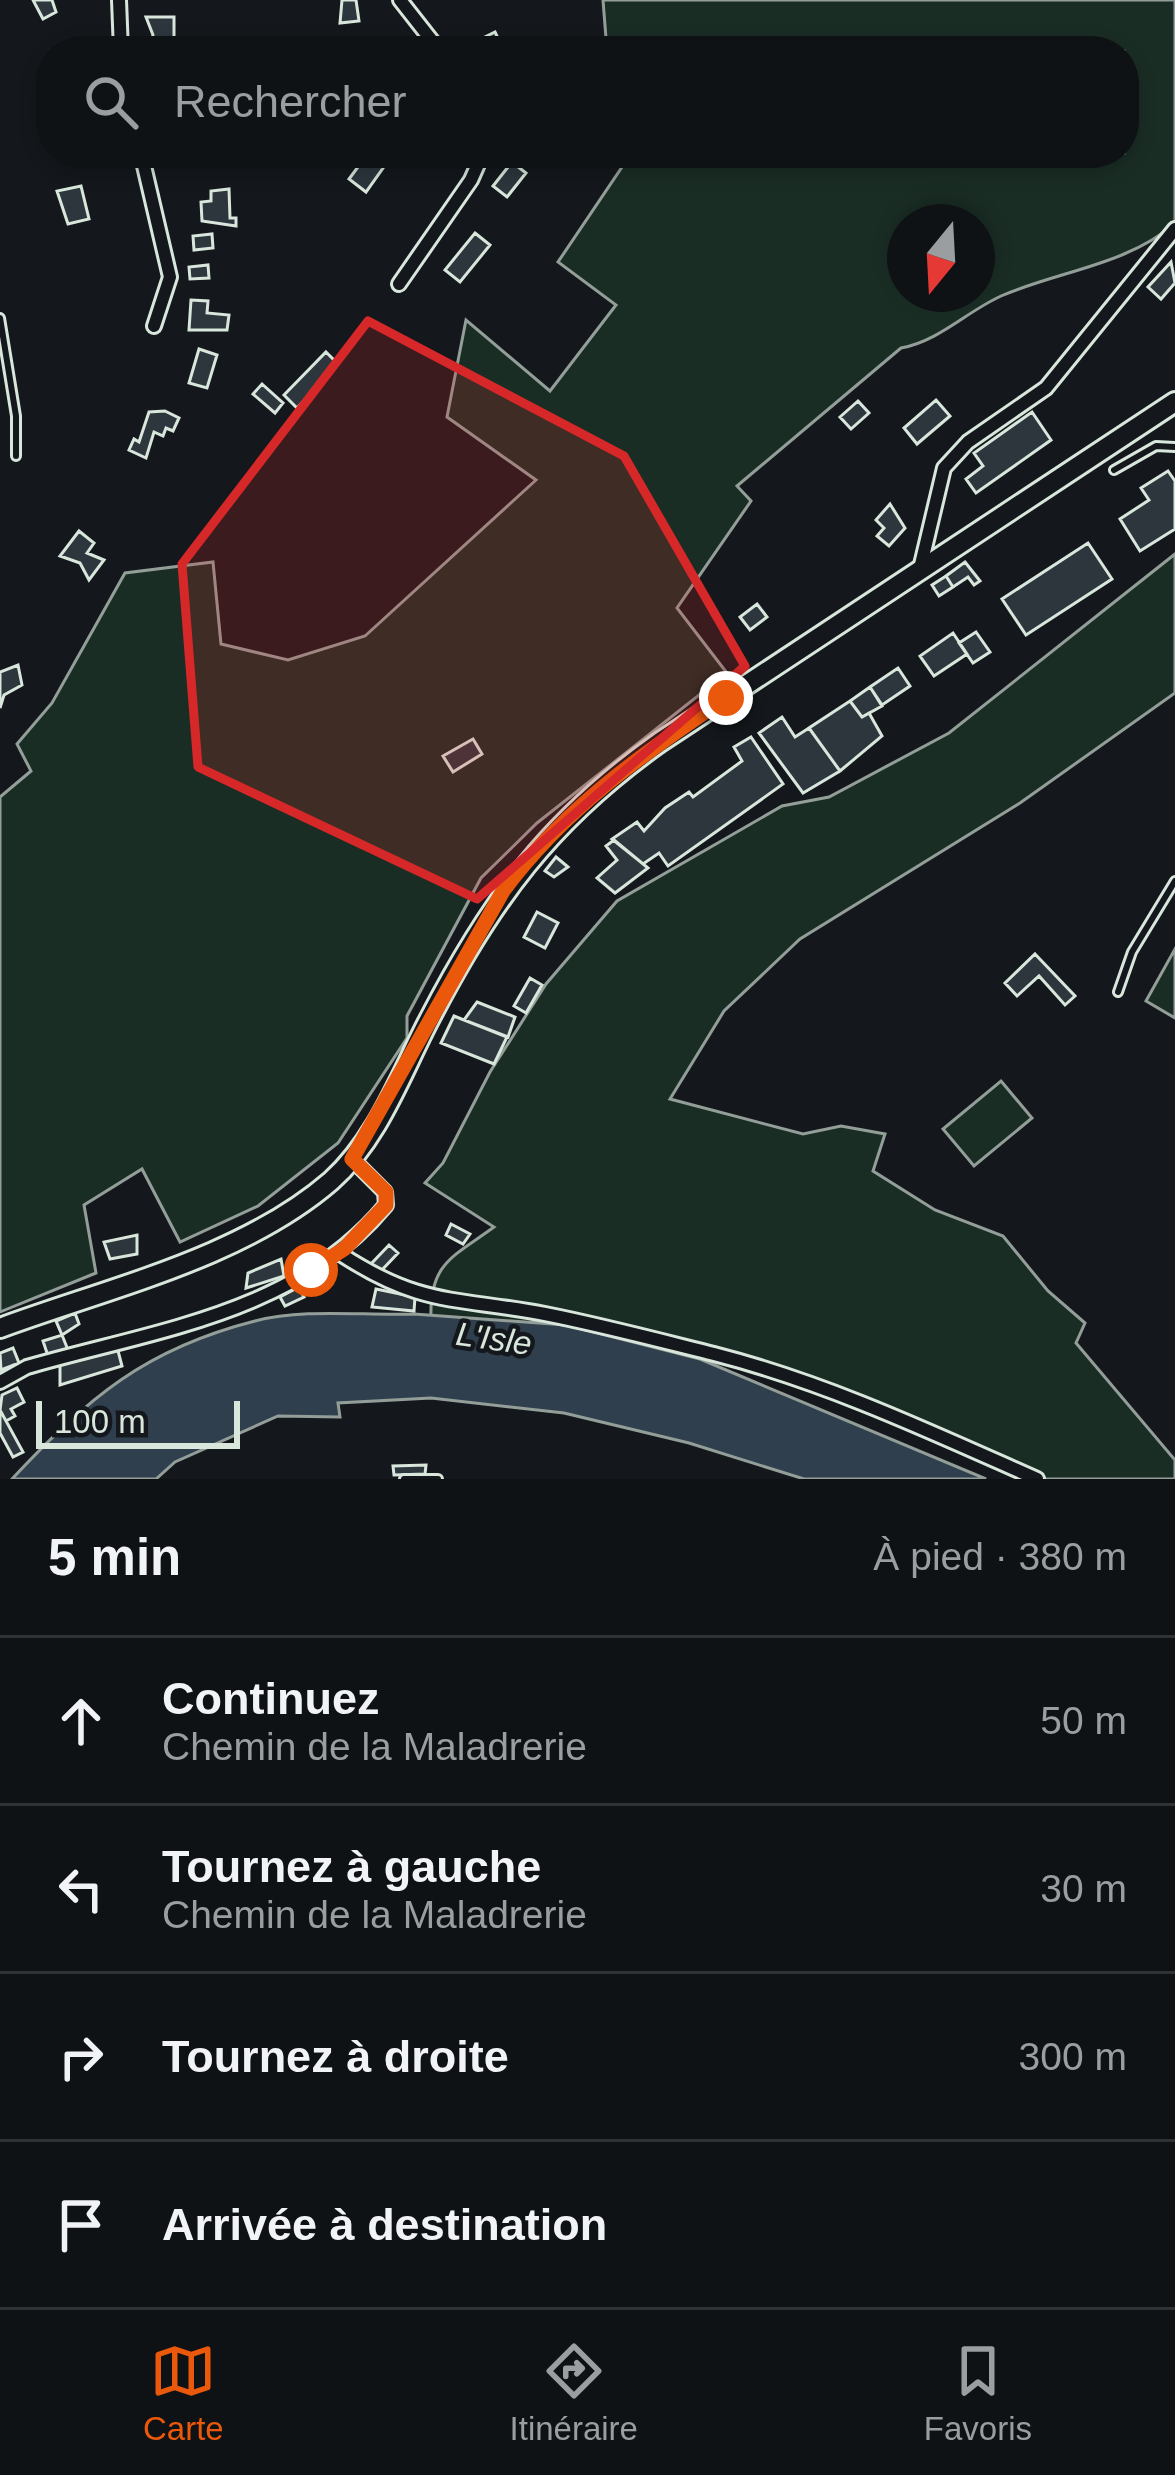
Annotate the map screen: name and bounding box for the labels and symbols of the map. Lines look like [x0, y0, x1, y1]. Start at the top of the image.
north arrow [887, 204, 995, 312]
route end [699, 671, 753, 725]
route start [284, 1243, 338, 1297]
water label: L'Isle [454, 1315, 534, 1362]
scale bar [36, 1395, 240, 1448]

